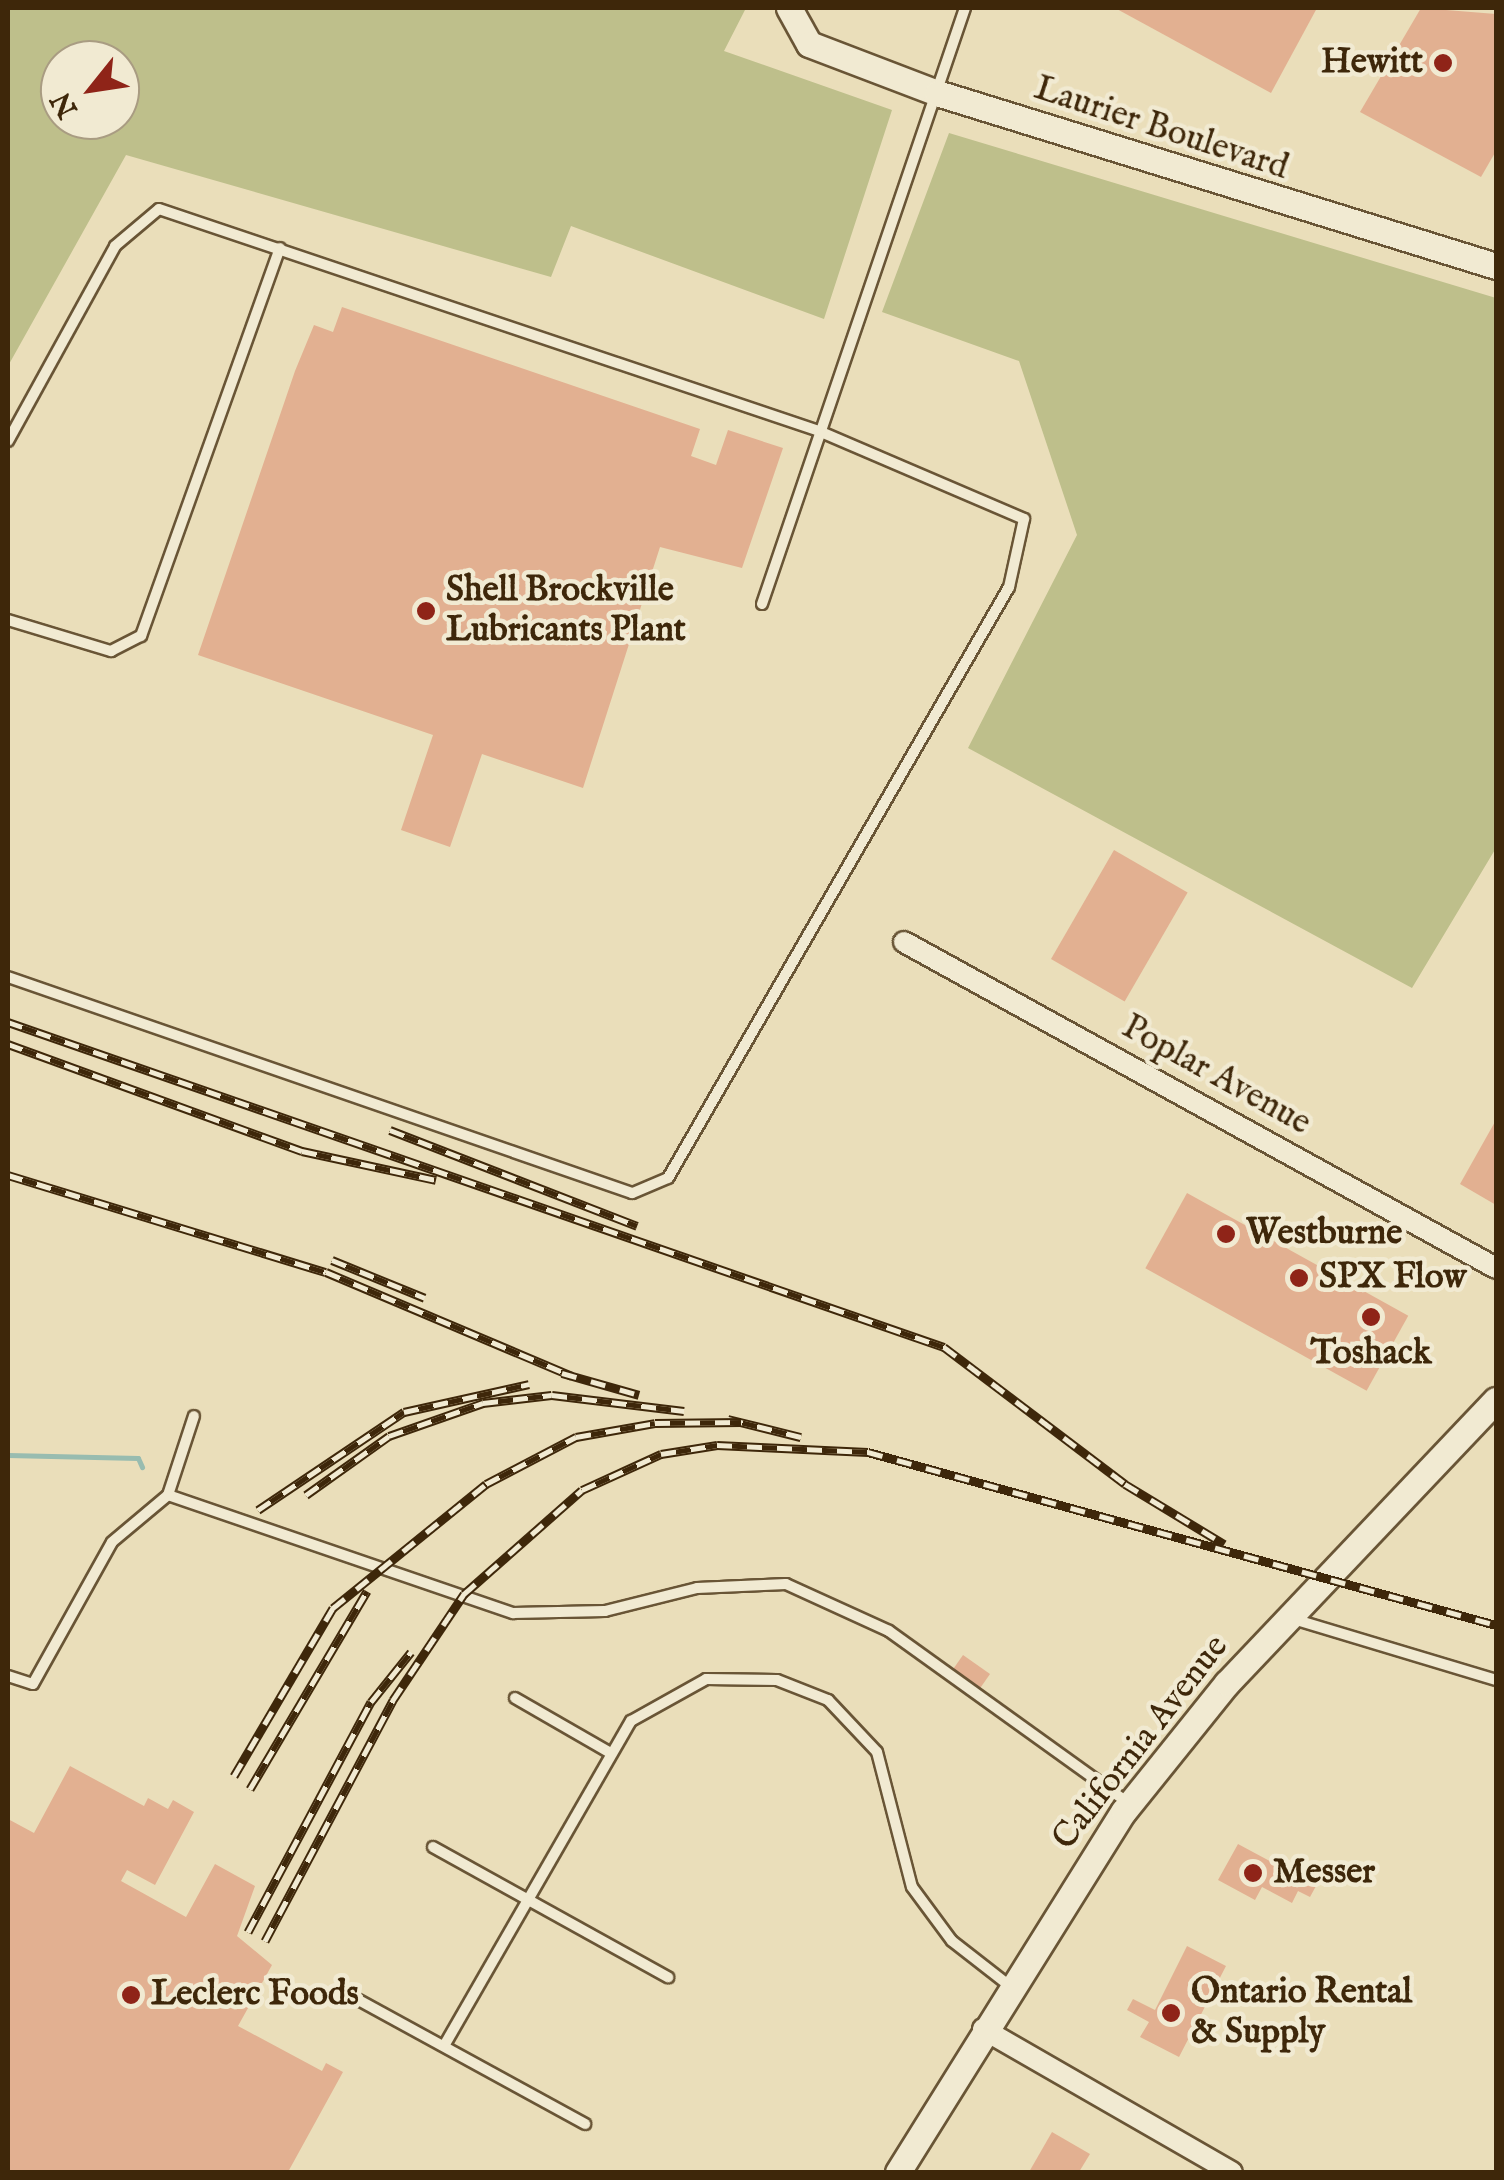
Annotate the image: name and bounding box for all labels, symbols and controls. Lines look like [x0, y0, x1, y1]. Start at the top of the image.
north arrow [40, 40, 140, 140]
place label: Hewitt [1321, 42, 1423, 84]
marker: Hewitt [1432, 52, 1454, 74]
street label: Laurier Boulevard [1029, 68, 1293, 190]
text: N [44, 85, 87, 124]
place label: Shell Brockville Lubricants Plant [446, 570, 686, 652]
marker: Shell Brockville Lubricants Plant [415, 600, 437, 622]
street label: Poplar Avenue [1114, 1007, 1318, 1145]
place label: Westburne [1246, 1213, 1402, 1255]
marker: Westburne [1215, 1223, 1237, 1245]
place label: SPX Flow [1319, 1257, 1466, 1299]
marker: SPX Flow [1288, 1267, 1310, 1289]
marker: Toshack [1360, 1306, 1382, 1328]
place label: Toshack [1310, 1333, 1432, 1375]
street label: California Avenue [1044, 1627, 1238, 1859]
place label: Messer [1273, 1852, 1375, 1894]
marker: Messer [1242, 1862, 1264, 1884]
place label: Ontario Rental & Supply [1191, 1972, 1412, 2054]
place label: Leclerc Foods [151, 1974, 359, 2016]
marker: Leclerc Foods [120, 1984, 142, 2006]
marker: Ontario Rental & Supply [1160, 2002, 1182, 2024]

